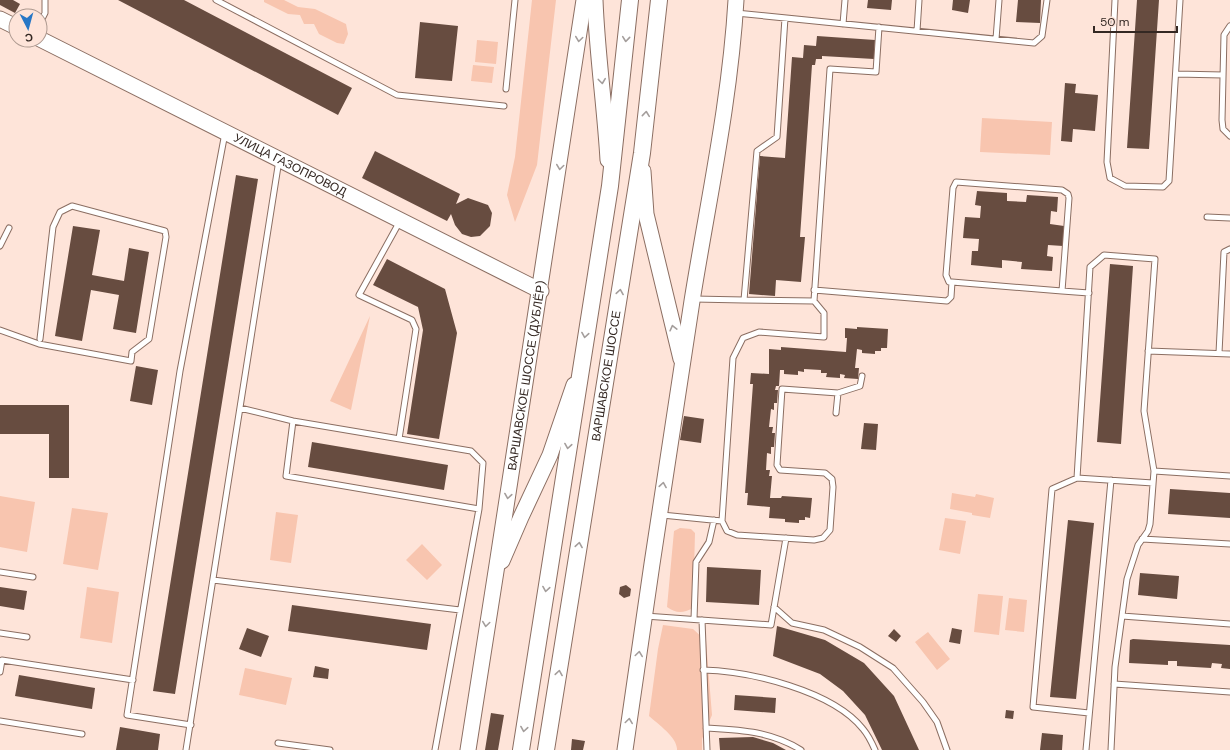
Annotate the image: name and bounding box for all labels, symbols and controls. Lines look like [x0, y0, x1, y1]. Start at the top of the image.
north arrow [8, 8, 48, 48]
scale bar [1094, 8, 1177, 34]
text: 50 m [1100, 14, 1129, 30]
text: С [24, 31, 34, 45]
one-way arrow [575, 35, 584, 42]
one-way arrow [622, 36, 631, 42]
one-way arrow [597, 78, 606, 84]
one-way arrow [641, 111, 650, 117]
street label: УЛИЦА ГАЗОПРОВОД [231, 130, 349, 200]
one-way arrow [556, 164, 565, 170]
street label: ВАРШАВСКОЕ ШОССЕ (ДУБЛЁР) [504, 280, 549, 472]
one-way arrow [615, 289, 624, 295]
street label: ВАРШАВСКОЕ ШОССЕ [588, 309, 625, 442]
one-way arrow [669, 324, 678, 331]
one-way arrow [582, 332, 590, 338]
one-way arrow [564, 443, 573, 449]
one-way arrow [658, 482, 667, 488]
one-way arrow [504, 493, 512, 499]
one-way arrow [574, 541, 583, 548]
one-way arrow [542, 586, 551, 592]
one-way arrow [482, 621, 491, 627]
one-way arrow [634, 651, 643, 657]
one-way arrow [554, 670, 563, 676]
one-way arrow [624, 718, 633, 724]
one-way arrow [520, 726, 529, 732]

